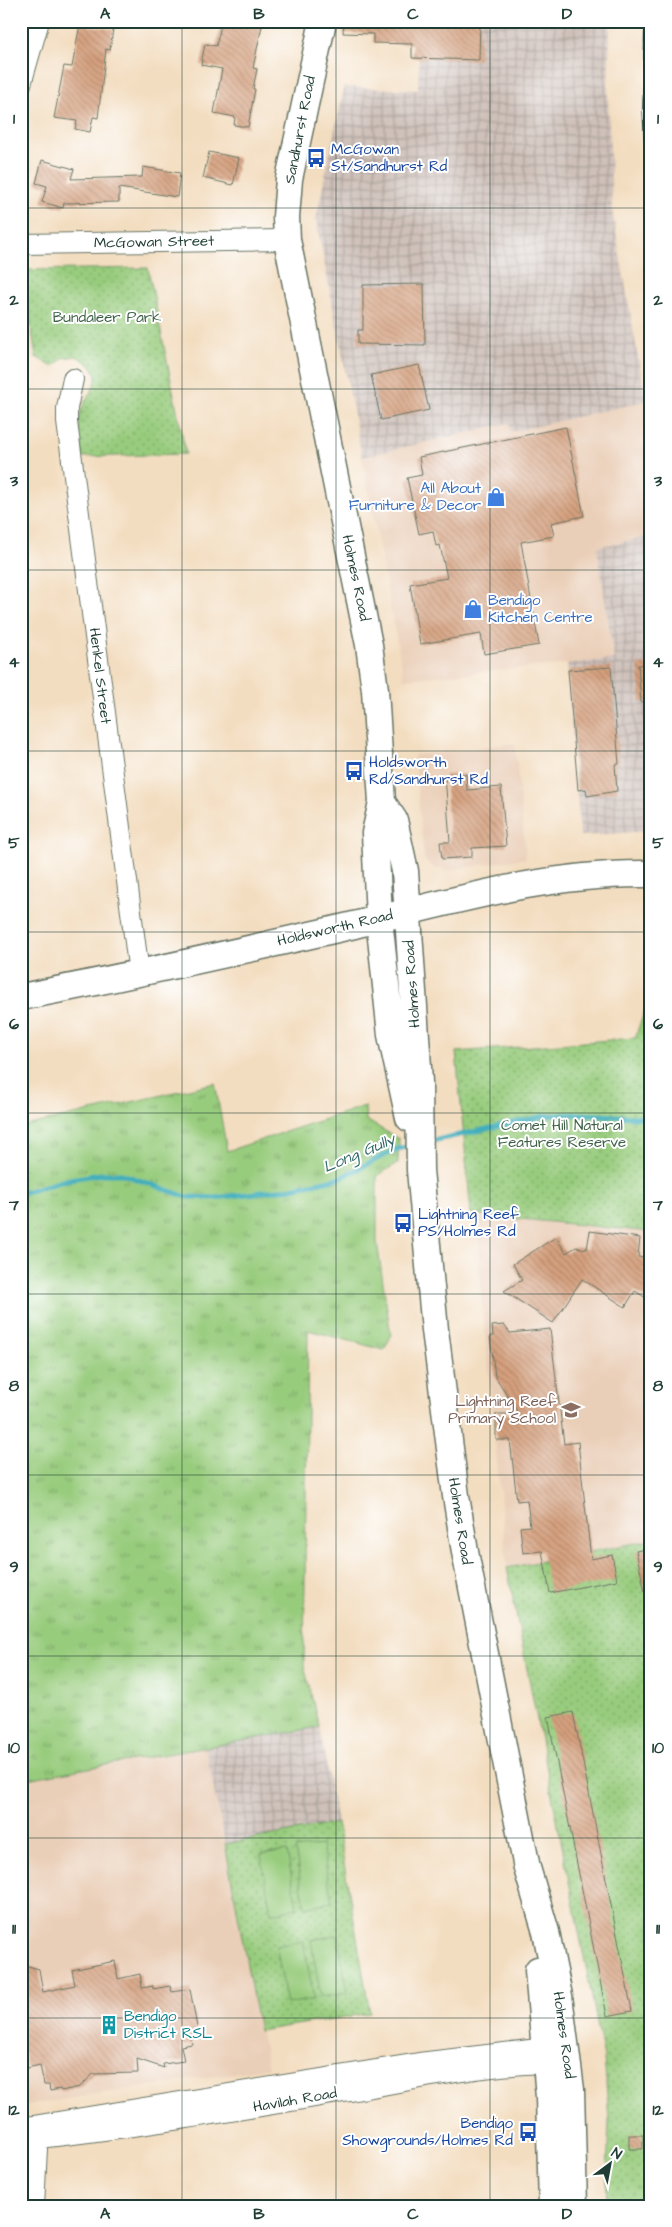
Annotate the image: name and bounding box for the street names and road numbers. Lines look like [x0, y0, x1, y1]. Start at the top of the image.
street label: Sandhurst Road [279, 74, 321, 186]
street label: McGowan Street [94, 230, 214, 254]
street label: Holmes Road [337, 533, 375, 623]
street label: Henkel Street [84, 627, 116, 725]
street label: Holdsworth Road [275, 904, 395, 951]
street label: Holmes Road [398, 939, 426, 1028]
street label: Holmes Road [443, 1476, 477, 1566]
street label: Holmes Road [548, 1990, 581, 2080]
street label: Havilah Road [251, 2082, 339, 2118]

